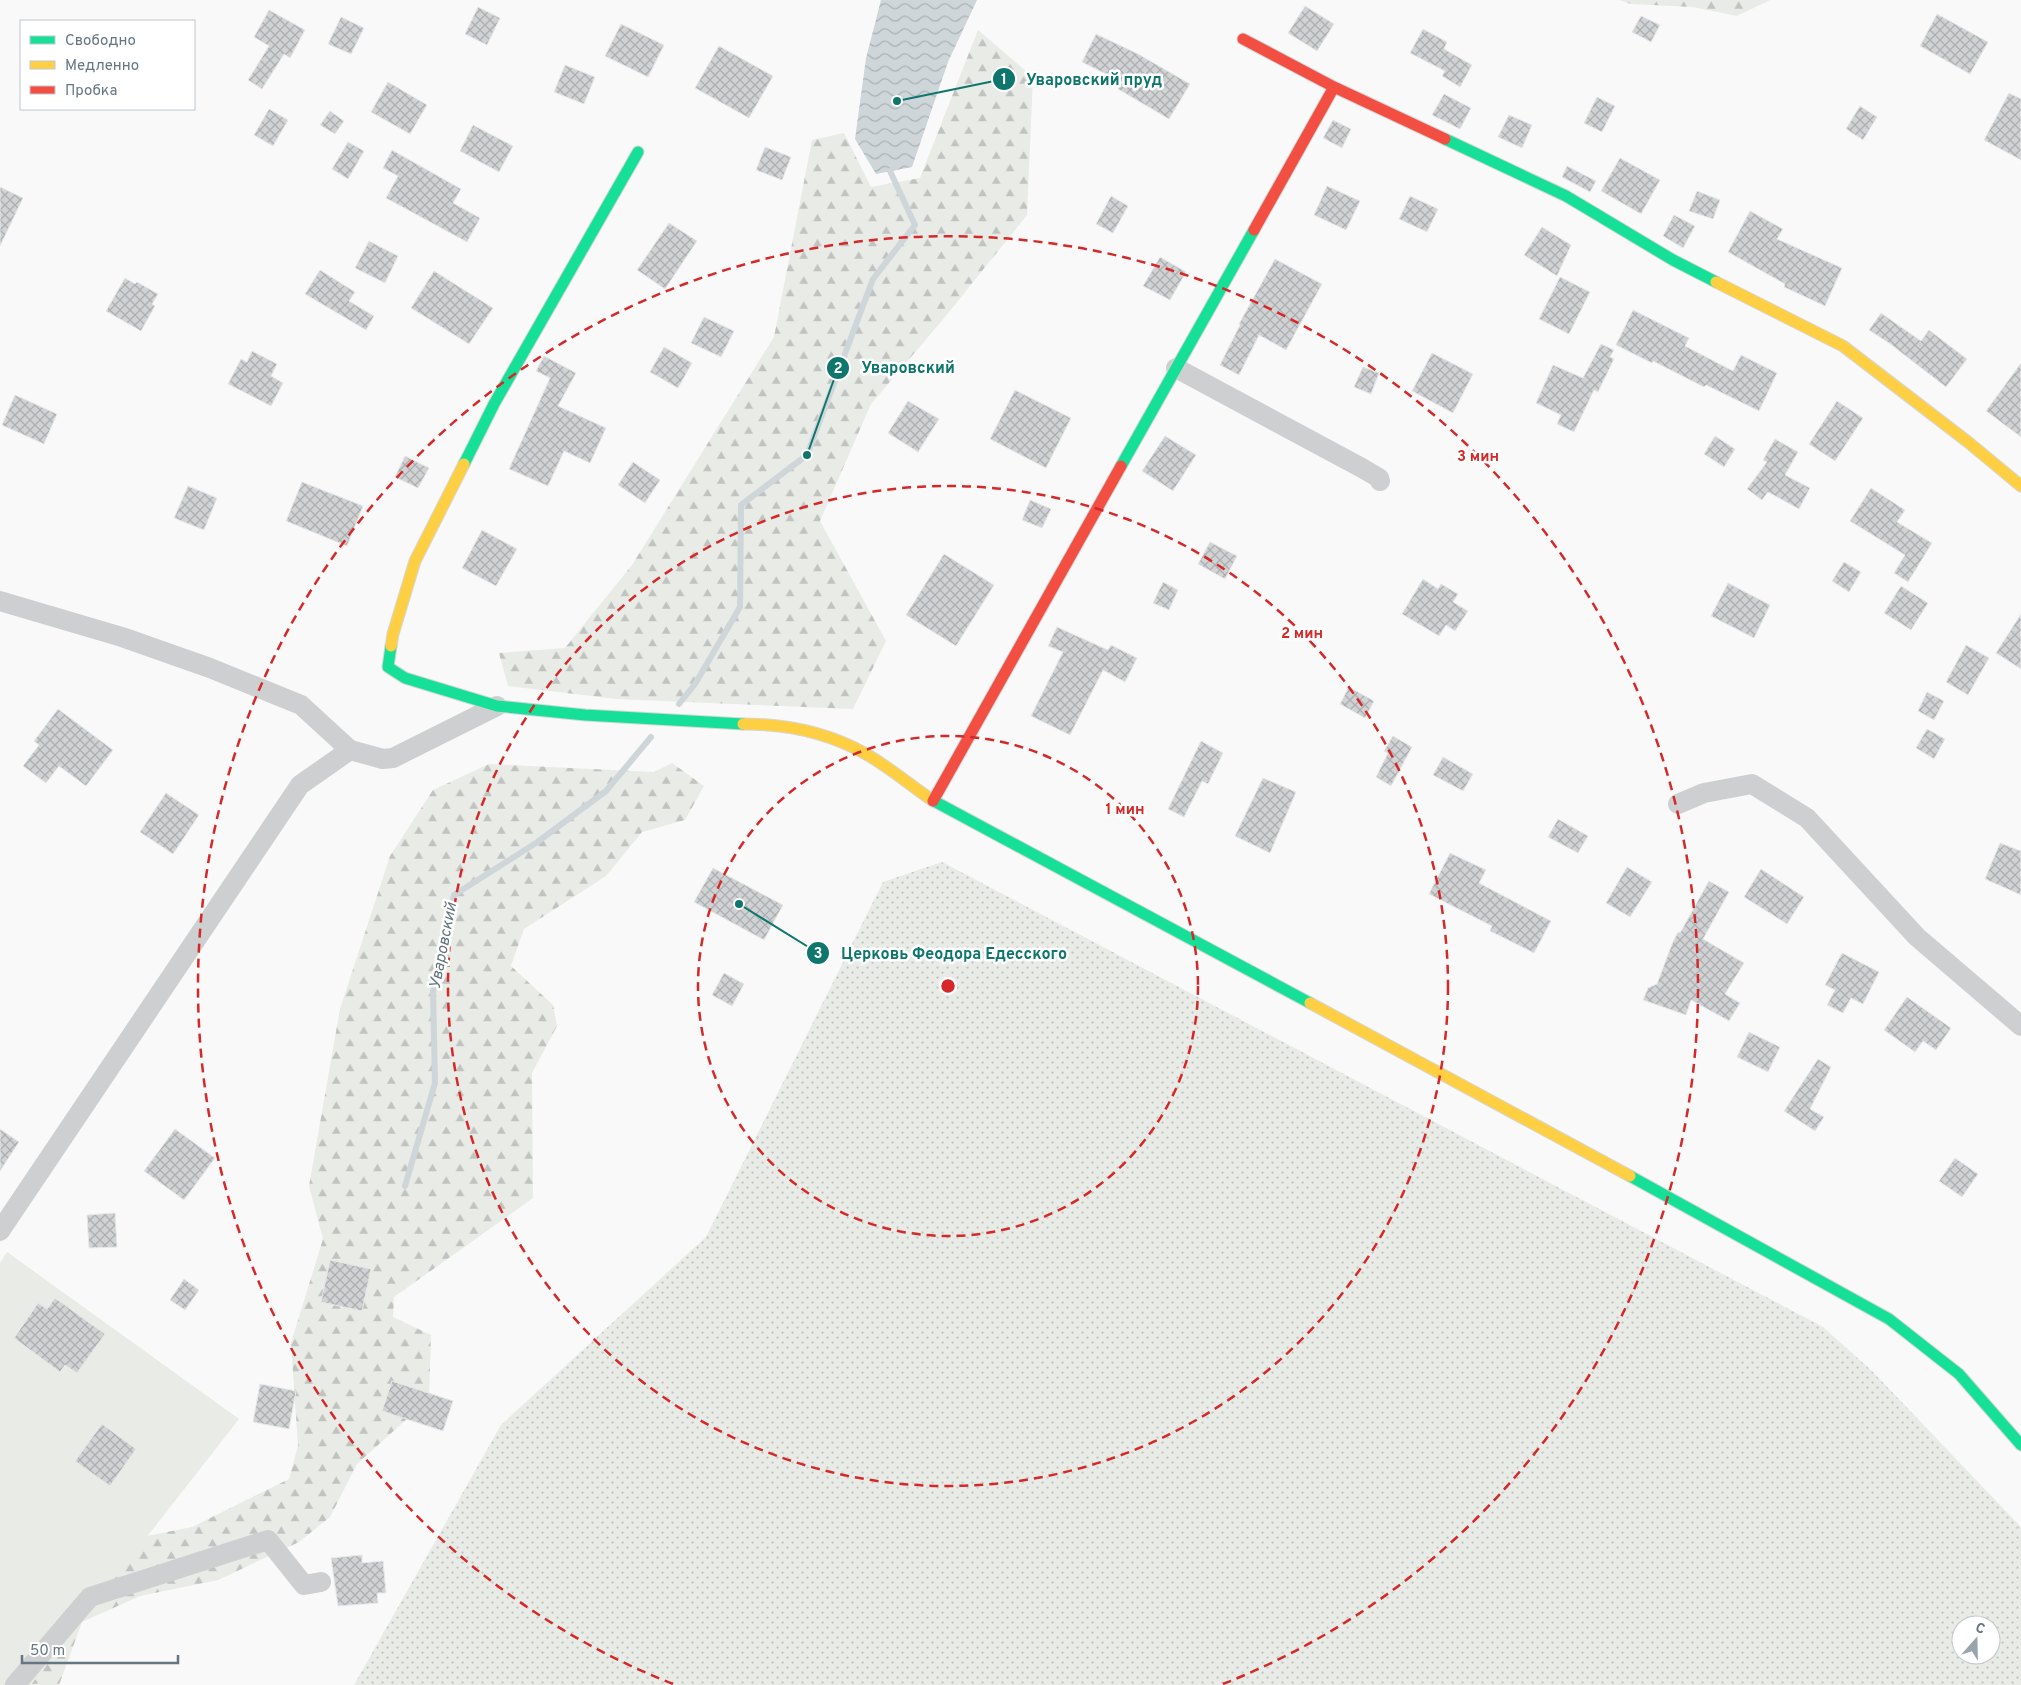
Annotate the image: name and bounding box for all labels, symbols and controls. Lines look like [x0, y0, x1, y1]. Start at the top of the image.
legend [20, 20, 195, 110]
text: Свободно [65, 32, 136, 51]
text: Медленно [65, 57, 139, 76]
callout: Уваровский пруд [991, 64, 1172, 95]
text: 1 [1001, 71, 1007, 90]
text: Уваровский пруд [1026, 71, 1162, 91]
text: Пробка [65, 82, 117, 101]
callout: Уваровский [826, 352, 965, 383]
text: Уваровский [861, 359, 955, 379]
text: 2 [833, 360, 843, 379]
text: 3 мин [1457, 448, 1499, 467]
text: 2 мин [1281, 625, 1323, 644]
text: 1 мин [1106, 801, 1144, 820]
water label: Уваровский [426, 900, 462, 991]
callout: Церковь Феодора Едесского [806, 938, 1077, 969]
text: 3 [814, 945, 823, 964]
text: Церковь Феодора Едесского [841, 945, 1067, 965]
centre of rings [939, 977, 957, 995]
north arrow [1951, 1615, 2001, 1665]
text: С [1973, 1620, 1987, 1639]
scale bar [22, 1632, 179, 1664]
text: 50 m [30, 1642, 65, 1661]

